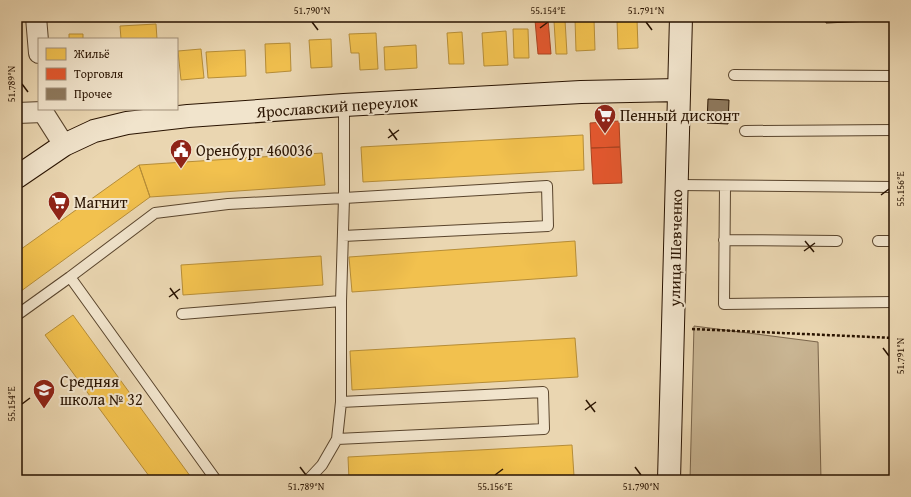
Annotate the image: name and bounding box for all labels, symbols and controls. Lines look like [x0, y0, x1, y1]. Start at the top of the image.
text: 51.790°N [294, 3, 331, 18]
text: 55.154°E [530, 3, 566, 18]
text: 51.791°N [628, 3, 665, 18]
legend [38, 38, 178, 110]
text: Жильё [73, 45, 110, 62]
text: 51.789°N [4, 65, 19, 102]
text: Торговля [74, 65, 123, 82]
text: Прочее [74, 85, 112, 102]
street label: Ярославский переулок [255, 88, 419, 124]
supermarket icon: Пенный дисконт [592, 102, 618, 135]
place label: Пенный дисконт [620, 103, 740, 127]
public building icon: Оренбург 460036 [168, 137, 194, 170]
place label: Оренбург 460036 [196, 138, 313, 162]
text: 55.156°E [893, 171, 908, 207]
supermarket icon: Магнит [46, 189, 72, 222]
street label: улица Шевченко [662, 189, 688, 308]
place label: Магнит [74, 190, 128, 214]
text: 51.791°N [893, 337, 908, 374]
place label: Средняя школа № 32 [60, 369, 143, 411]
school or university icon: Средняя школа № 32 [31, 377, 57, 410]
text: 55.154°E [4, 386, 19, 422]
text: 51.789°N [288, 479, 325, 494]
text: 55.156°E [477, 479, 513, 494]
text: 51.790°N [623, 479, 660, 494]

